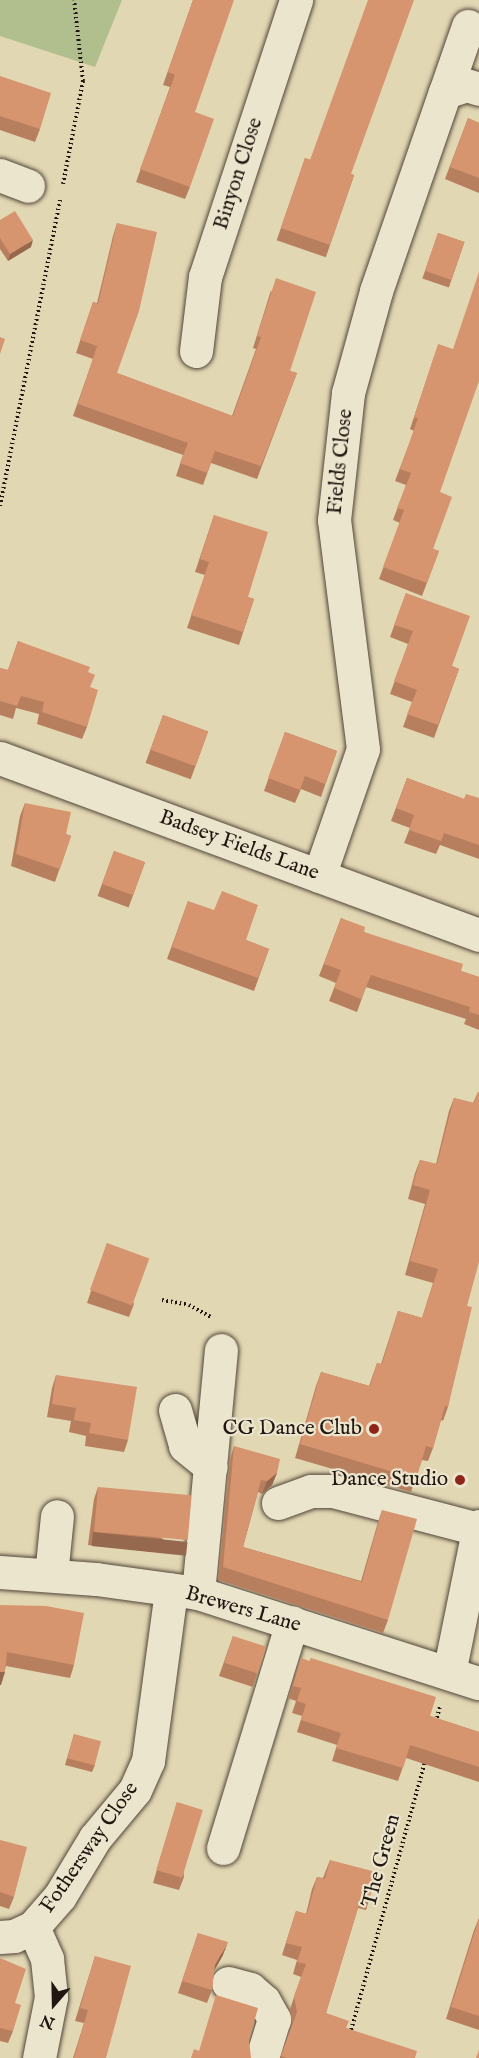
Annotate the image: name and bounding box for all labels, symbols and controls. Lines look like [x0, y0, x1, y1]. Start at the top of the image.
street label: Binyon Close [209, 115, 269, 233]
street label: Fields Close [323, 408, 359, 516]
street label: Badsey Fields Lane [156, 805, 322, 887]
place label: CG Dance Club [223, 1416, 362, 1442]
marker: CG Dance Club [367, 1422, 381, 1436]
place label: Dance Studio [331, 1467, 448, 1493]
marker: Dance Studio [453, 1473, 467, 1487]
street label: Brewers Lane [182, 1581, 304, 1639]
street label: Fothersway Close [35, 1778, 145, 1918]
street label: The Green [357, 1812, 407, 1910]
north arrow [24, 1974, 84, 2034]
text: N [38, 2009, 58, 2033]

